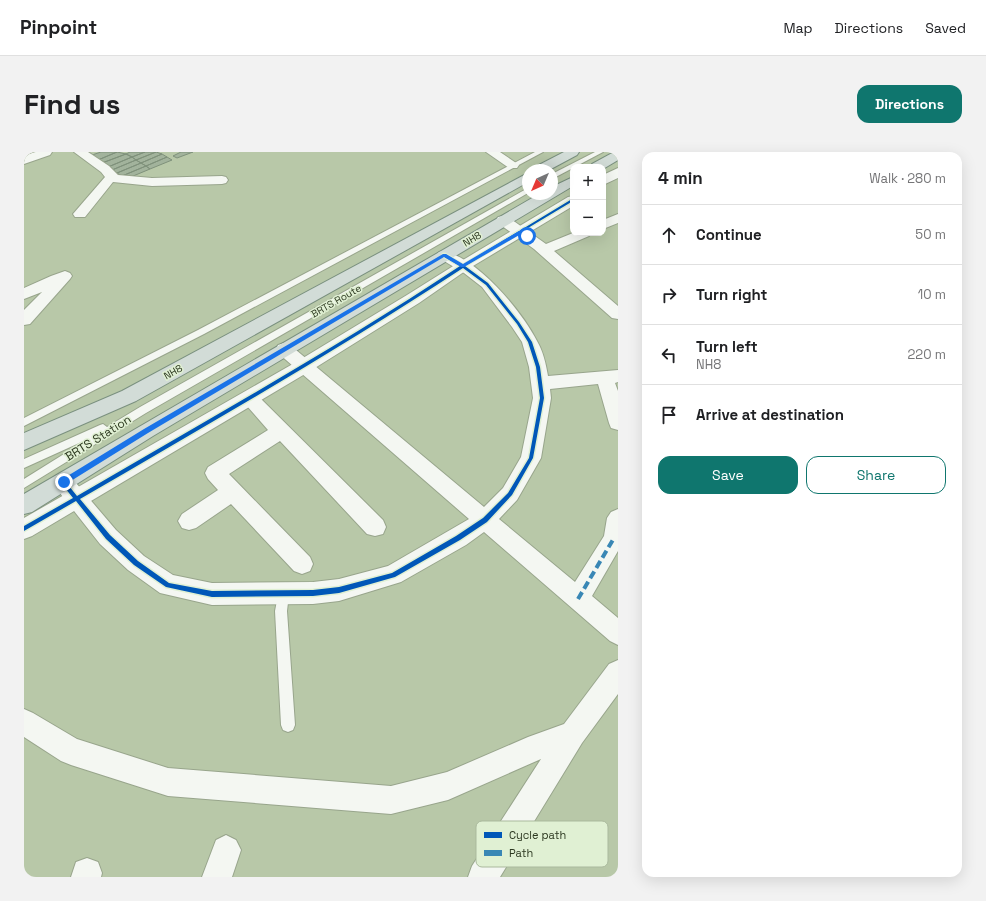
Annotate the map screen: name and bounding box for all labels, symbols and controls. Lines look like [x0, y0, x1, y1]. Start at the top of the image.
text: Pinpoint [20, 15, 97, 40]
text: Map [783, 19, 813, 37]
text: Directions [835, 19, 903, 37]
text: Saved [925, 19, 966, 37]
button: Directions [857, 85, 962, 123]
text: Find us [24, 86, 121, 122]
north arrow [522, 164, 558, 200]
map controls [570, 164, 606, 236]
button: + [570, 164, 606, 200]
text: 4 min [658, 167, 703, 189]
text: Walk · 280 m [869, 170, 946, 187]
button: − [570, 200, 606, 236]
icon: ahead [658, 224, 680, 246]
text: Continue [696, 225, 762, 244]
text: 50 m [915, 226, 946, 243]
route start [518, 227, 536, 245]
street label: NH8 [460, 228, 484, 250]
street label: BRTS Route [308, 281, 364, 321]
icon: right [658, 284, 680, 306]
text: Turn right [696, 285, 767, 304]
text: 10 m [918, 286, 946, 303]
text: Turn left [696, 337, 758, 356]
icon: left [658, 344, 680, 366]
text: 220 m [907, 346, 946, 363]
text: NH8 [696, 356, 721, 373]
street label: NH8 [161, 362, 185, 382]
icon: arrive [658, 404, 680, 426]
text: Arrive at destination [696, 405, 844, 424]
street label: BRTS Station [62, 411, 134, 465]
button: Save [658, 456, 798, 494]
button: Share [806, 456, 946, 494]
route end [55, 473, 73, 491]
legend [476, 821, 608, 867]
text: Cycle path [509, 828, 566, 842]
text: Path [509, 846, 533, 860]

